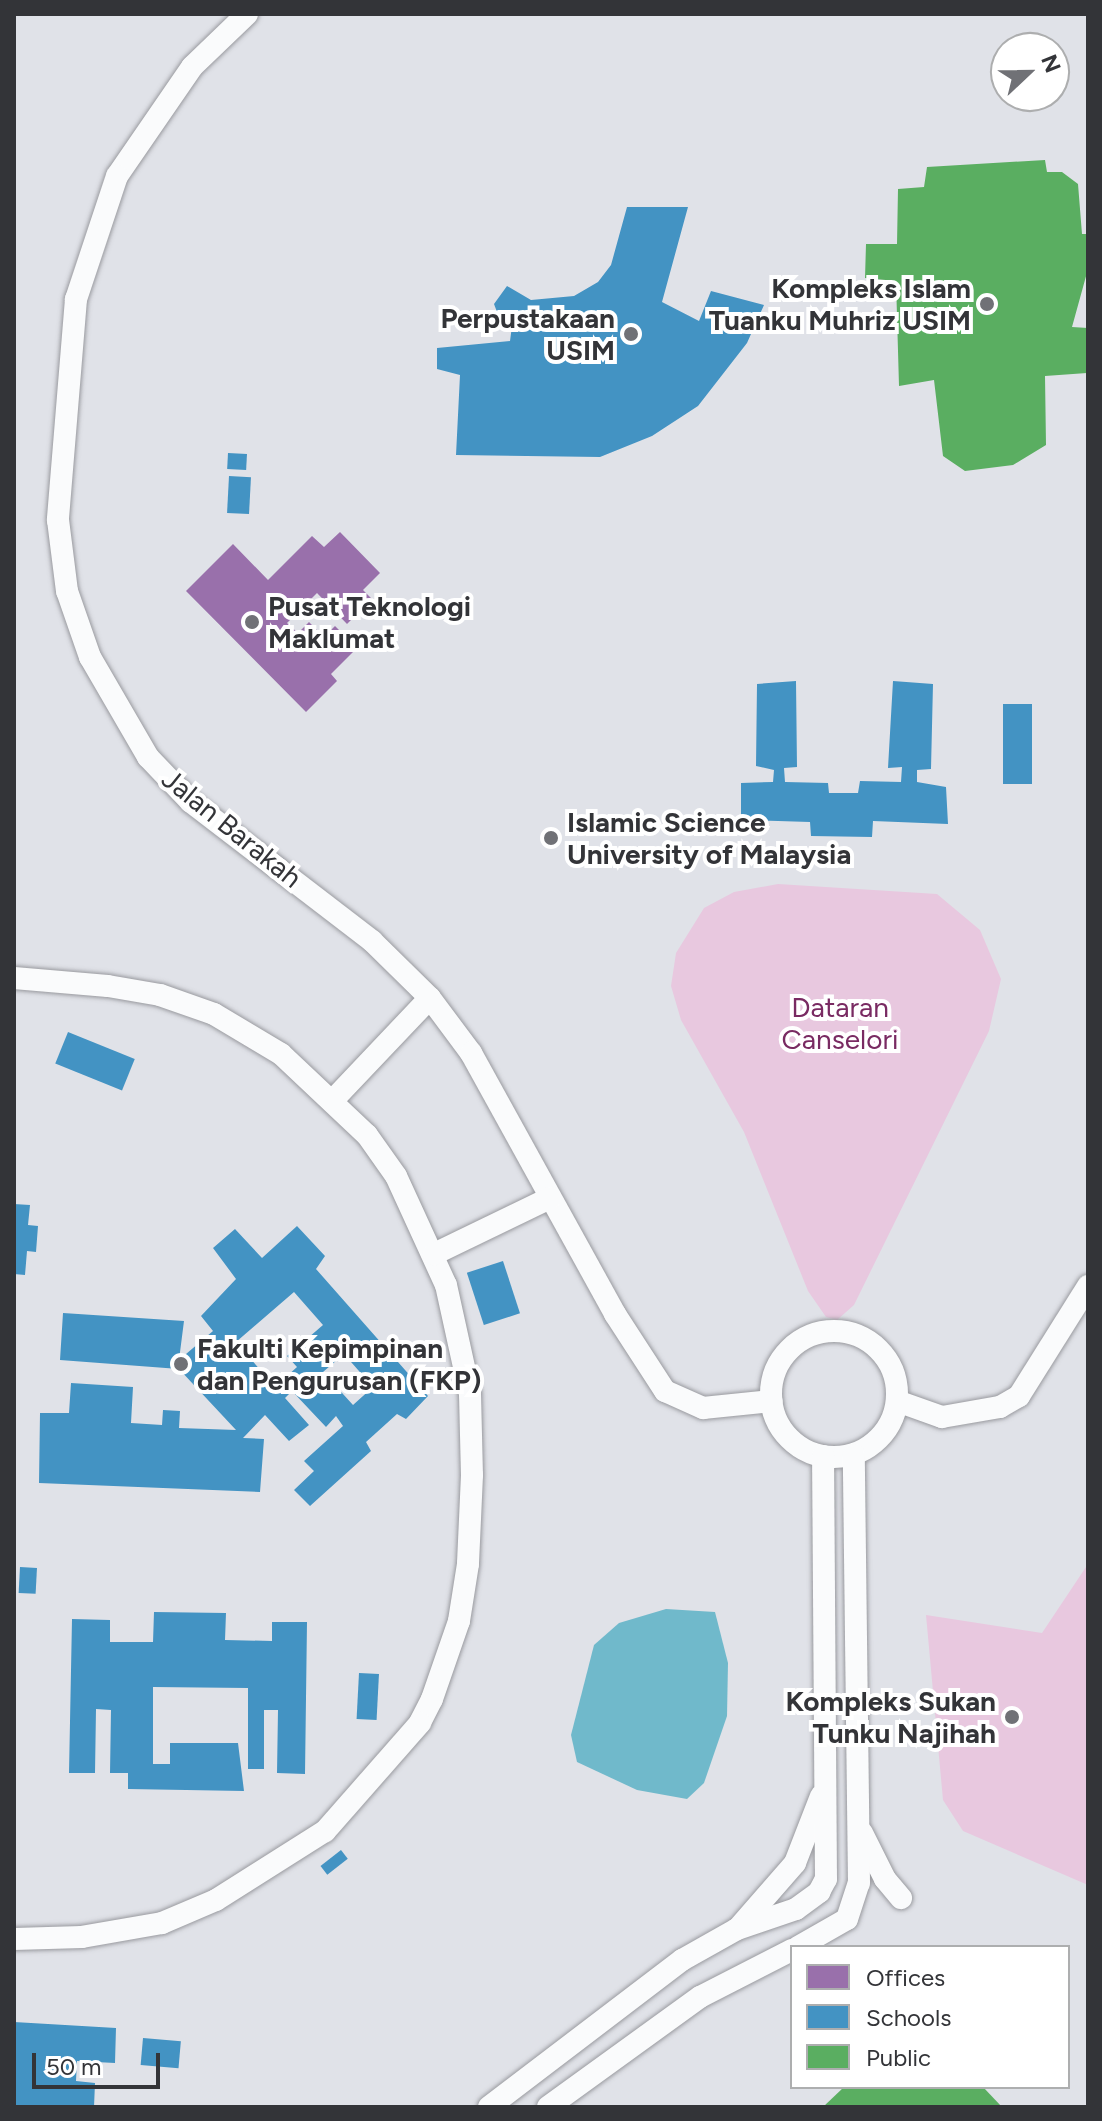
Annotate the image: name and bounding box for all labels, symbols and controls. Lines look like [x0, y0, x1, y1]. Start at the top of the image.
north arrow [990, 32, 1070, 112]
text: N [1035, 51, 1067, 77]
place label: Kompleks Islam Tuanku Muhriz USIM [709, 271, 971, 337]
marker: Kompleks Islam Tuanku Muhriz USIM [978, 295, 996, 313]
place label: Perpustakaan USIM [440, 301, 615, 367]
marker: Perpustakaan USIM [622, 325, 640, 343]
place label: Pusat Teknologi Maklumat [268, 589, 471, 655]
marker: Pusat Teknologi Maklumat [243, 613, 261, 631]
street label: Jalan Barakah [155, 761, 309, 895]
place label: Islamic Science University of Malaysia [567, 805, 851, 871]
marker: Islamic Science University of Malaysia [542, 829, 560, 847]
park label: Dataran Canselori [782, 990, 898, 1056]
place label: Fakulti Kepimpinan dan Pengurusan (FKP) [197, 1331, 481, 1397]
marker: Fakulti Kepimpinan dan Pengurusan (FKP) [172, 1355, 190, 1373]
place label: Kompleks Sukan Tunku Najihah [785, 1684, 996, 1750]
marker: Kompleks Sukan Tunku Najihah [1003, 1708, 1021, 1726]
legend [790, 1945, 1070, 2089]
text: Offices [866, 1963, 945, 1992]
text: Schools [866, 2003, 951, 2032]
scale bar [36, 2037, 164, 2087]
text: Public [866, 2043, 931, 2072]
text: 50 m [46, 2052, 102, 2081]

